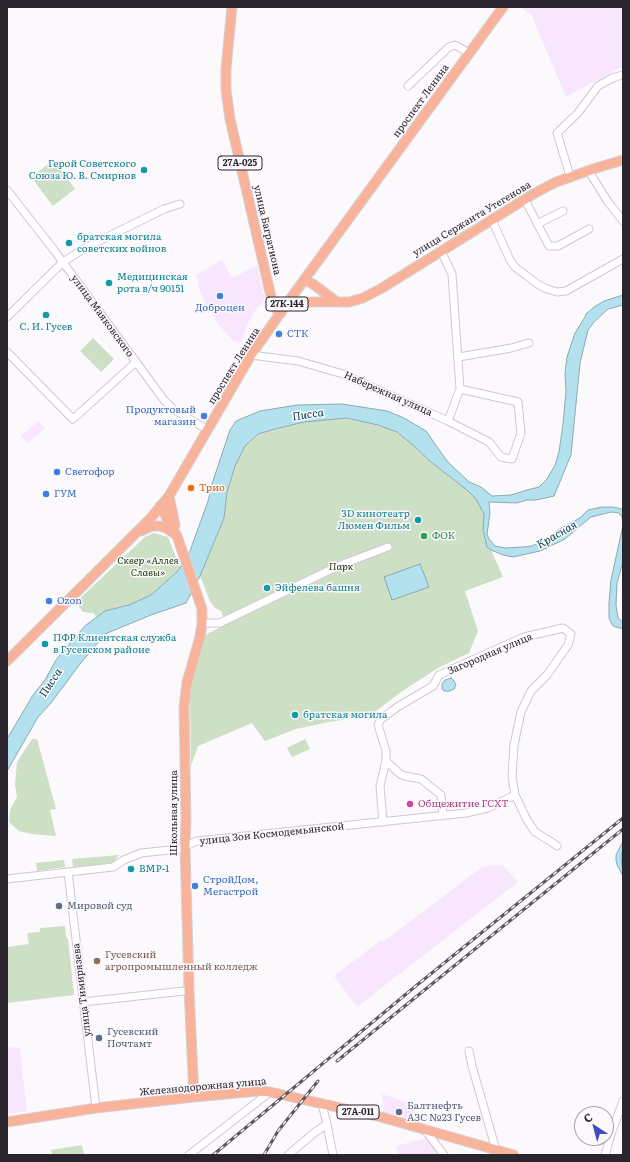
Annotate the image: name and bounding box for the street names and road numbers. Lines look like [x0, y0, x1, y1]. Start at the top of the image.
street label: проспект Ленина [390, 62, 452, 140]
road number: 27А-025 [218, 156, 262, 170]
street label: улица Сержанта Утегенова [411, 179, 533, 259]
street label: улица Багратиона [251, 184, 283, 276]
street label: улица Маяковского [68, 273, 136, 359]
road number: 27К-144 [266, 297, 308, 311]
street label: проспект Ленина [206, 325, 262, 407]
street label: Набережная улица [342, 369, 434, 419]
street label: Загородная улица [446, 631, 534, 677]
street label: Школьная улица [168, 770, 180, 856]
street label: улица Зои Космодемьянской [199, 820, 345, 848]
street label: улица Тимирязева [70, 943, 94, 1037]
street label: Железнодорожная улица [139, 1075, 267, 1099]
road number: 27А-011 [337, 1105, 379, 1119]

